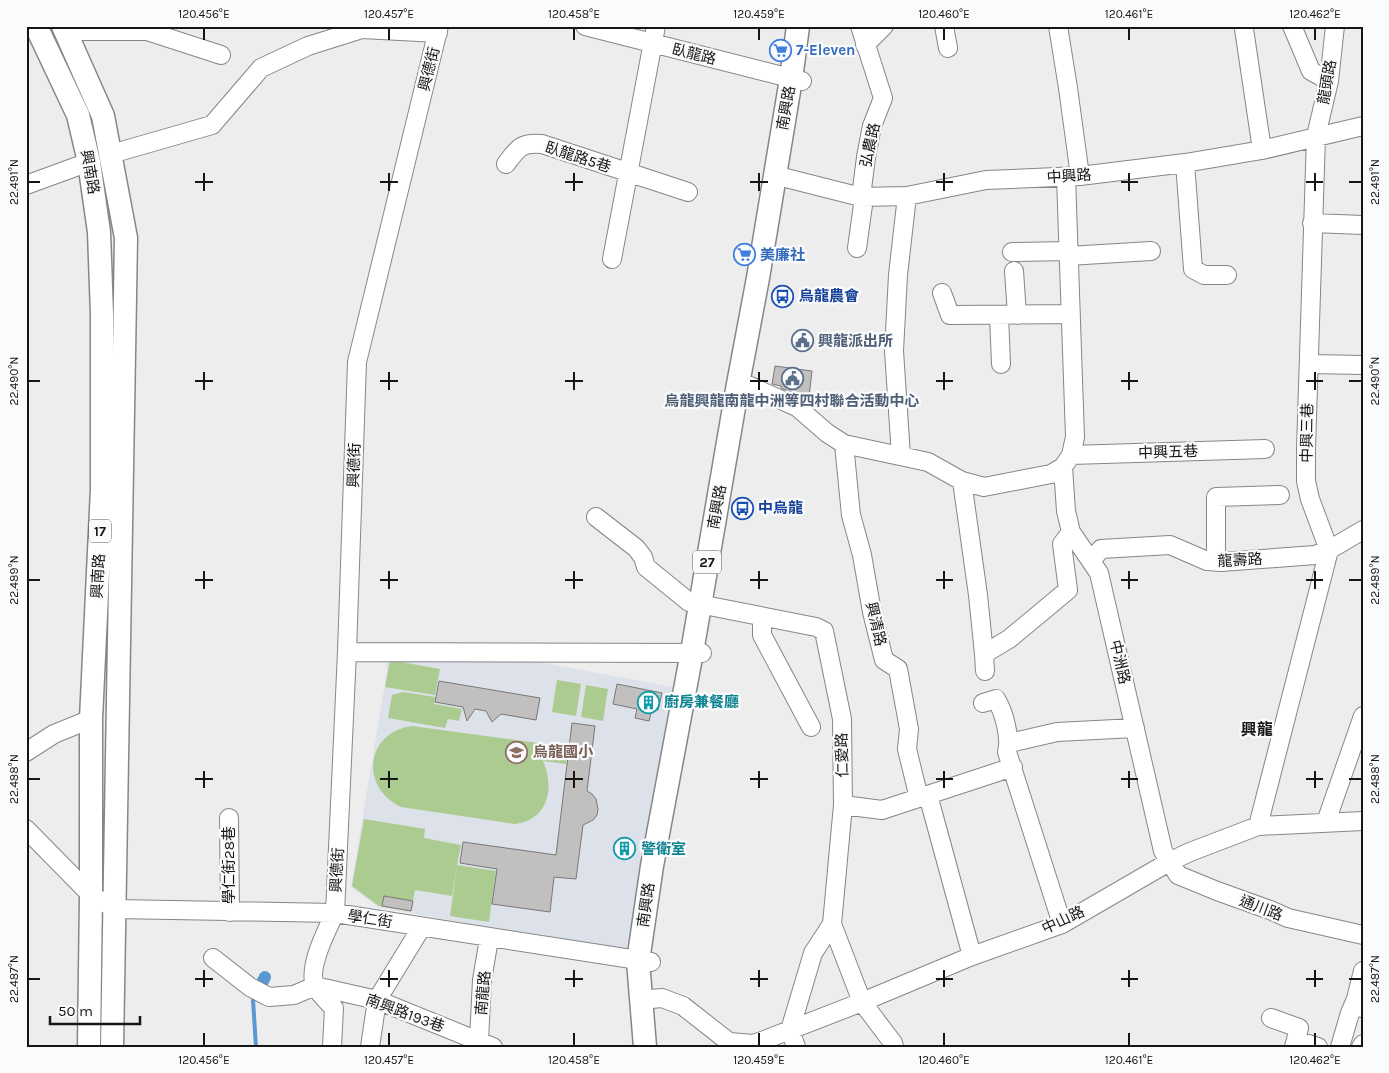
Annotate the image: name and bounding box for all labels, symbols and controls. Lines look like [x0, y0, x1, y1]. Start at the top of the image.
text: 120.456°E [178, 7, 230, 21]
text: 120.457°E [364, 7, 414, 21]
text: 120.458°E [548, 7, 600, 21]
text: 120.459°E [733, 7, 785, 21]
text: 120.460°E [918, 7, 970, 21]
text: 120.461°E [1105, 7, 1153, 21]
text: 120.462°E [1289, 7, 1341, 21]
supermarket icon: 7-Eleven [768, 38, 792, 62]
street label: 臥龍路 [670, 40, 718, 68]
place label: 7-Eleven [796, 41, 855, 59]
street label: 興德街 [415, 45, 443, 93]
street label: 龍頭路 [1314, 58, 1340, 106]
street label: 南興路 [773, 84, 799, 132]
street label: 弘農路 [857, 121, 883, 169]
street label: 臥龍路5巷 [543, 138, 613, 176]
street label: 興南路 [77, 148, 103, 196]
text: 22.491°N [7, 159, 21, 205]
text: 22.491°N [1368, 159, 1382, 205]
street label: 中興路 [1046, 165, 1092, 187]
supermarket icon: 美廉社 [732, 243, 756, 267]
place label: 美廉社 [760, 246, 805, 264]
bus stop icon: 烏龍農會 [771, 284, 795, 308]
place label: 烏龍農會 [799, 287, 859, 305]
public building icon: 興龍派出所 [790, 329, 814, 353]
place label: 興龍派出所 [818, 332, 893, 350]
text: 22.490°N [7, 356, 21, 406]
text: 22.490°N [1368, 356, 1382, 406]
public building icon: 烏龍興龍南龍中洲等四村聯合活動中心 [780, 366, 804, 390]
place label: 烏龍興龍南龍中洲等四村聯合活動中心 [664, 392, 920, 410]
street label: 中興三巷 [1297, 403, 1317, 463]
street label: 興德街 [344, 442, 364, 488]
street label: 中興五巷 [1138, 442, 1198, 462]
street label: 南興路 [704, 483, 730, 531]
bus stop icon: 中烏龍 [730, 496, 754, 520]
place label: 中烏龍 [758, 499, 803, 517]
road number: 17 [89, 520, 111, 542]
road number: 27 [693, 550, 721, 574]
street label: 龍壽路 [1217, 550, 1263, 570]
street label: 興南路 [88, 553, 108, 599]
text: 22.489°N [7, 555, 21, 605]
text: 22.489°N [1368, 555, 1382, 605]
street label: 興清路 [862, 600, 890, 648]
street label: 中洲路 [1106, 638, 1134, 686]
building icon: 廚房兼餐廳 [636, 690, 660, 714]
place label: 廚房兼餐廳 [664, 693, 739, 711]
district label: 興龍 [1241, 720, 1273, 739]
street label: 仁愛路 [833, 732, 851, 778]
school or university icon: 烏龍國小 [505, 740, 529, 764]
place label: 烏龍國小 [533, 743, 594, 761]
text: 22.488°N [7, 754, 21, 804]
text: 22.488°N [1368, 754, 1382, 804]
street label: 學仁街28巷 [220, 826, 238, 904]
building icon: 警衛室 [613, 837, 637, 861]
place label: 警衛室 [641, 840, 686, 858]
street label: 興德街 [327, 847, 347, 893]
street label: 南興路 [634, 881, 658, 929]
street label: 通川路 [1237, 892, 1285, 924]
street label: 中山路 [1039, 902, 1087, 938]
street label: 學仁街 [346, 907, 394, 931]
text: 22.487°N [7, 955, 21, 1003]
text: 22.487°N [1368, 955, 1382, 1003]
street label: 南龍路 [472, 970, 494, 1016]
street label: 南興路193巷 [363, 990, 447, 1036]
scale bar [50, 993, 140, 1025]
text: 50 m [58, 1002, 93, 1020]
text: 120.456°E [178, 1053, 230, 1067]
text: 120.457°E [364, 1053, 414, 1067]
text: 120.458°E [548, 1053, 600, 1067]
text: 120.459°E [733, 1053, 785, 1067]
text: 120.460°E [918, 1053, 970, 1067]
text: 120.461°E [1105, 1053, 1153, 1067]
text: 120.462°E [1289, 1053, 1341, 1067]

